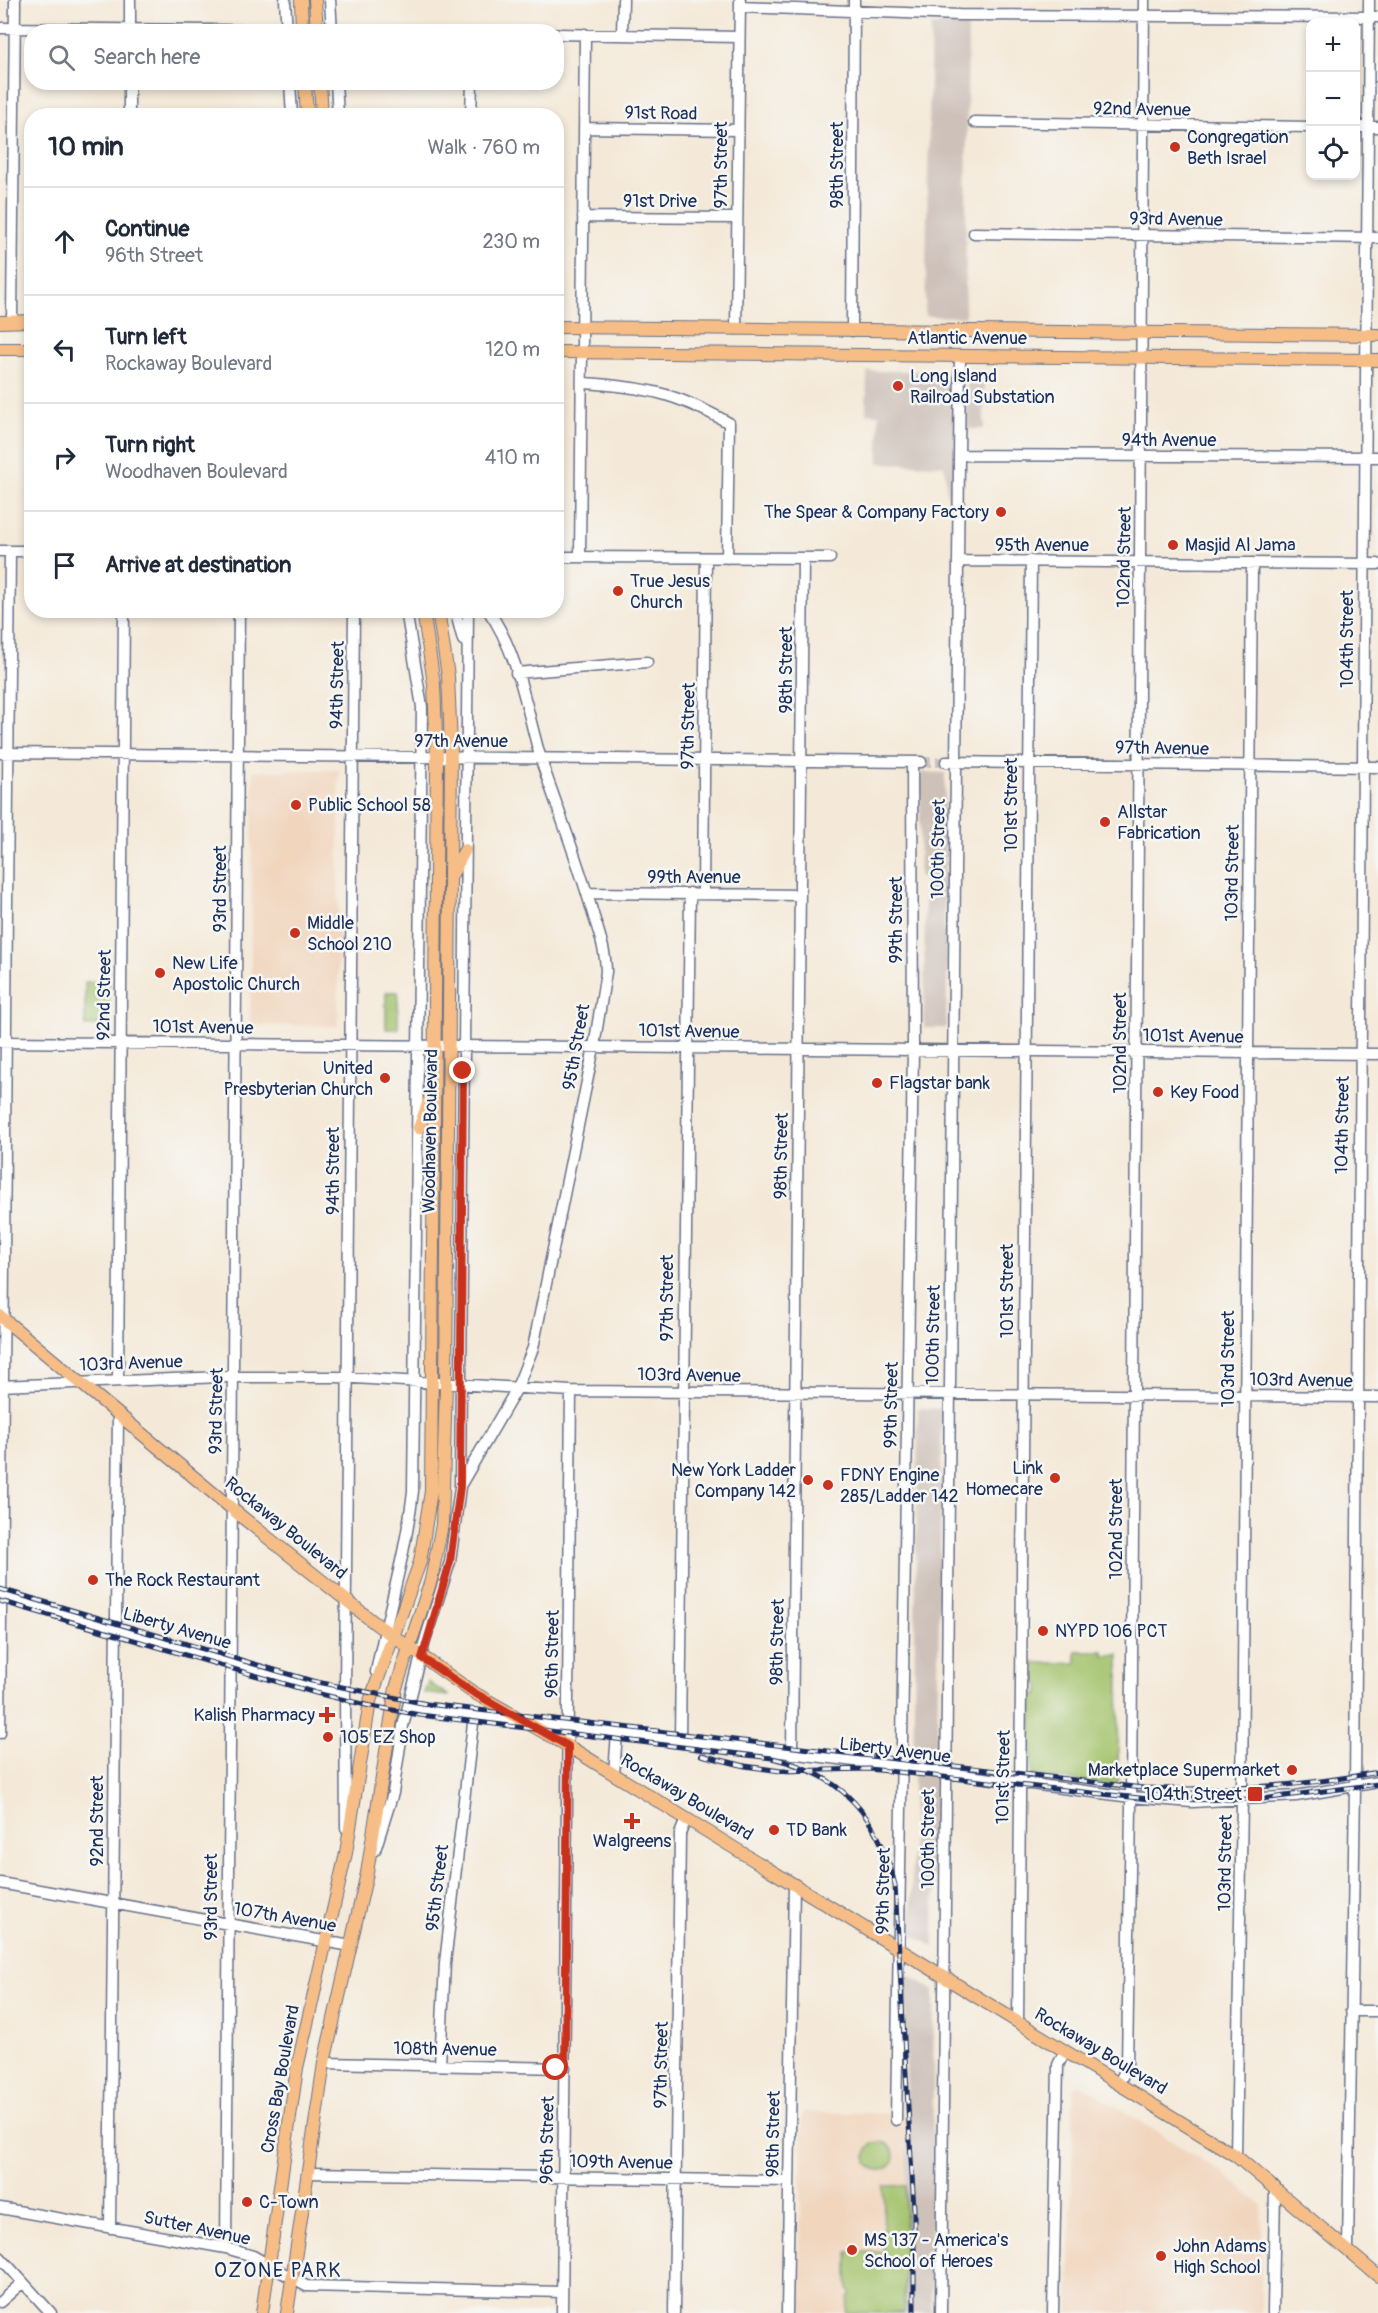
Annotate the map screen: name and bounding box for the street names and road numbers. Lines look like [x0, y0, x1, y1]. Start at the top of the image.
street label: 92nd Avenue [1093, 97, 1191, 122]
street label: 91st Road [624, 101, 698, 126]
street label: 97th Street [710, 121, 733, 209]
street label: 98th Street [826, 121, 849, 208]
street label: 91st Drive [623, 190, 697, 213]
street label: 93rd Avenue [1129, 207, 1223, 232]
street label: Atlantic Avenue [907, 327, 1027, 350]
street label: 94th Avenue [1122, 429, 1216, 452]
street label: 102nd Street [1112, 506, 1137, 608]
street label: 95th Avenue [995, 534, 1089, 557]
street label: 104th Street [1336, 589, 1359, 688]
street label: 98th Street [775, 626, 798, 713]
street label: 94th Street [325, 640, 350, 729]
street label: 97th Street [676, 681, 701, 770]
street label: 97th Avenue [414, 730, 508, 753]
street label: 97th Avenue [1115, 736, 1209, 761]
street label: 101st Street [1000, 757, 1023, 852]
street label: 100th Street [926, 798, 951, 899]
street label: 103rd Street [1220, 824, 1245, 922]
street label: 93rd Street [209, 845, 232, 932]
street label: 99th Avenue [647, 866, 741, 889]
street label: 99th Street [885, 876, 908, 963]
street label: 92nd Street [92, 949, 117, 1041]
street label: 102nd Street [1109, 992, 1132, 1094]
street label: 95th Street [558, 1001, 596, 1092]
street label: 101st Avenue [152, 1015, 254, 1040]
street label: 101st Avenue [638, 1019, 740, 1044]
street label: 101st Avenue [1142, 1024, 1244, 1049]
street label: Woodhaven Boulevard [418, 1049, 443, 1213]
street label: 104th Street [1330, 1075, 1355, 1174]
street label: 98th Street [769, 1112, 794, 1200]
street label: 94th Street [322, 1126, 345, 1215]
street label: 101st Street [996, 1243, 1019, 1338]
street label: 97th Street [656, 1254, 679, 1342]
street label: 100th Street [921, 1284, 946, 1385]
street label: 103rd Street [1217, 1310, 1240, 1407]
street label: 103rd Avenue [79, 1350, 183, 1377]
street label: 99th Street [879, 1361, 904, 1449]
street label: 103rd Avenue [637, 1363, 741, 1388]
street label: 93rd Street [204, 1367, 229, 1455]
street label: 103rd Avenue [1249, 1368, 1353, 1393]
street label: Rockaway Boulevard [220, 1472, 351, 1585]
street label: 102nd Street [1105, 1478, 1128, 1580]
street label: 98th Street [765, 1598, 790, 1686]
street label: Liberty Avenue [120, 1602, 234, 1655]
street label: 96th Street [540, 1609, 565, 1698]
street label: 101st Street [991, 1729, 1016, 1824]
street label: Liberty Avenue [838, 1732, 952, 1769]
street label: Rockaway Boulevard [616, 1749, 757, 1846]
street label: 92nd Street [86, 1775, 109, 1867]
street label: 100th Street [917, 1788, 940, 1889]
street label: 103rd Street [1213, 1814, 1238, 1912]
street label: 95th Street [421, 1843, 454, 1933]
street label: 99th Street [871, 1847, 896, 1935]
street label: 93rd Street [200, 1853, 223, 1940]
street label: 107th Avenue [232, 1897, 338, 1938]
street label: Cross Bay Boulevard [256, 2003, 305, 2155]
street label: Rockaway Boulevard [1030, 2003, 1171, 2100]
street label: 97th Street [649, 2020, 674, 2109]
street label: 108th Avenue [393, 2037, 497, 2062]
street label: 98th Street [761, 2090, 786, 2178]
street label: 96th Street [535, 2095, 560, 2184]
street label: 109th Avenue [569, 2150, 673, 2175]
street label: Sutter Avenue [141, 2206, 253, 2251]

